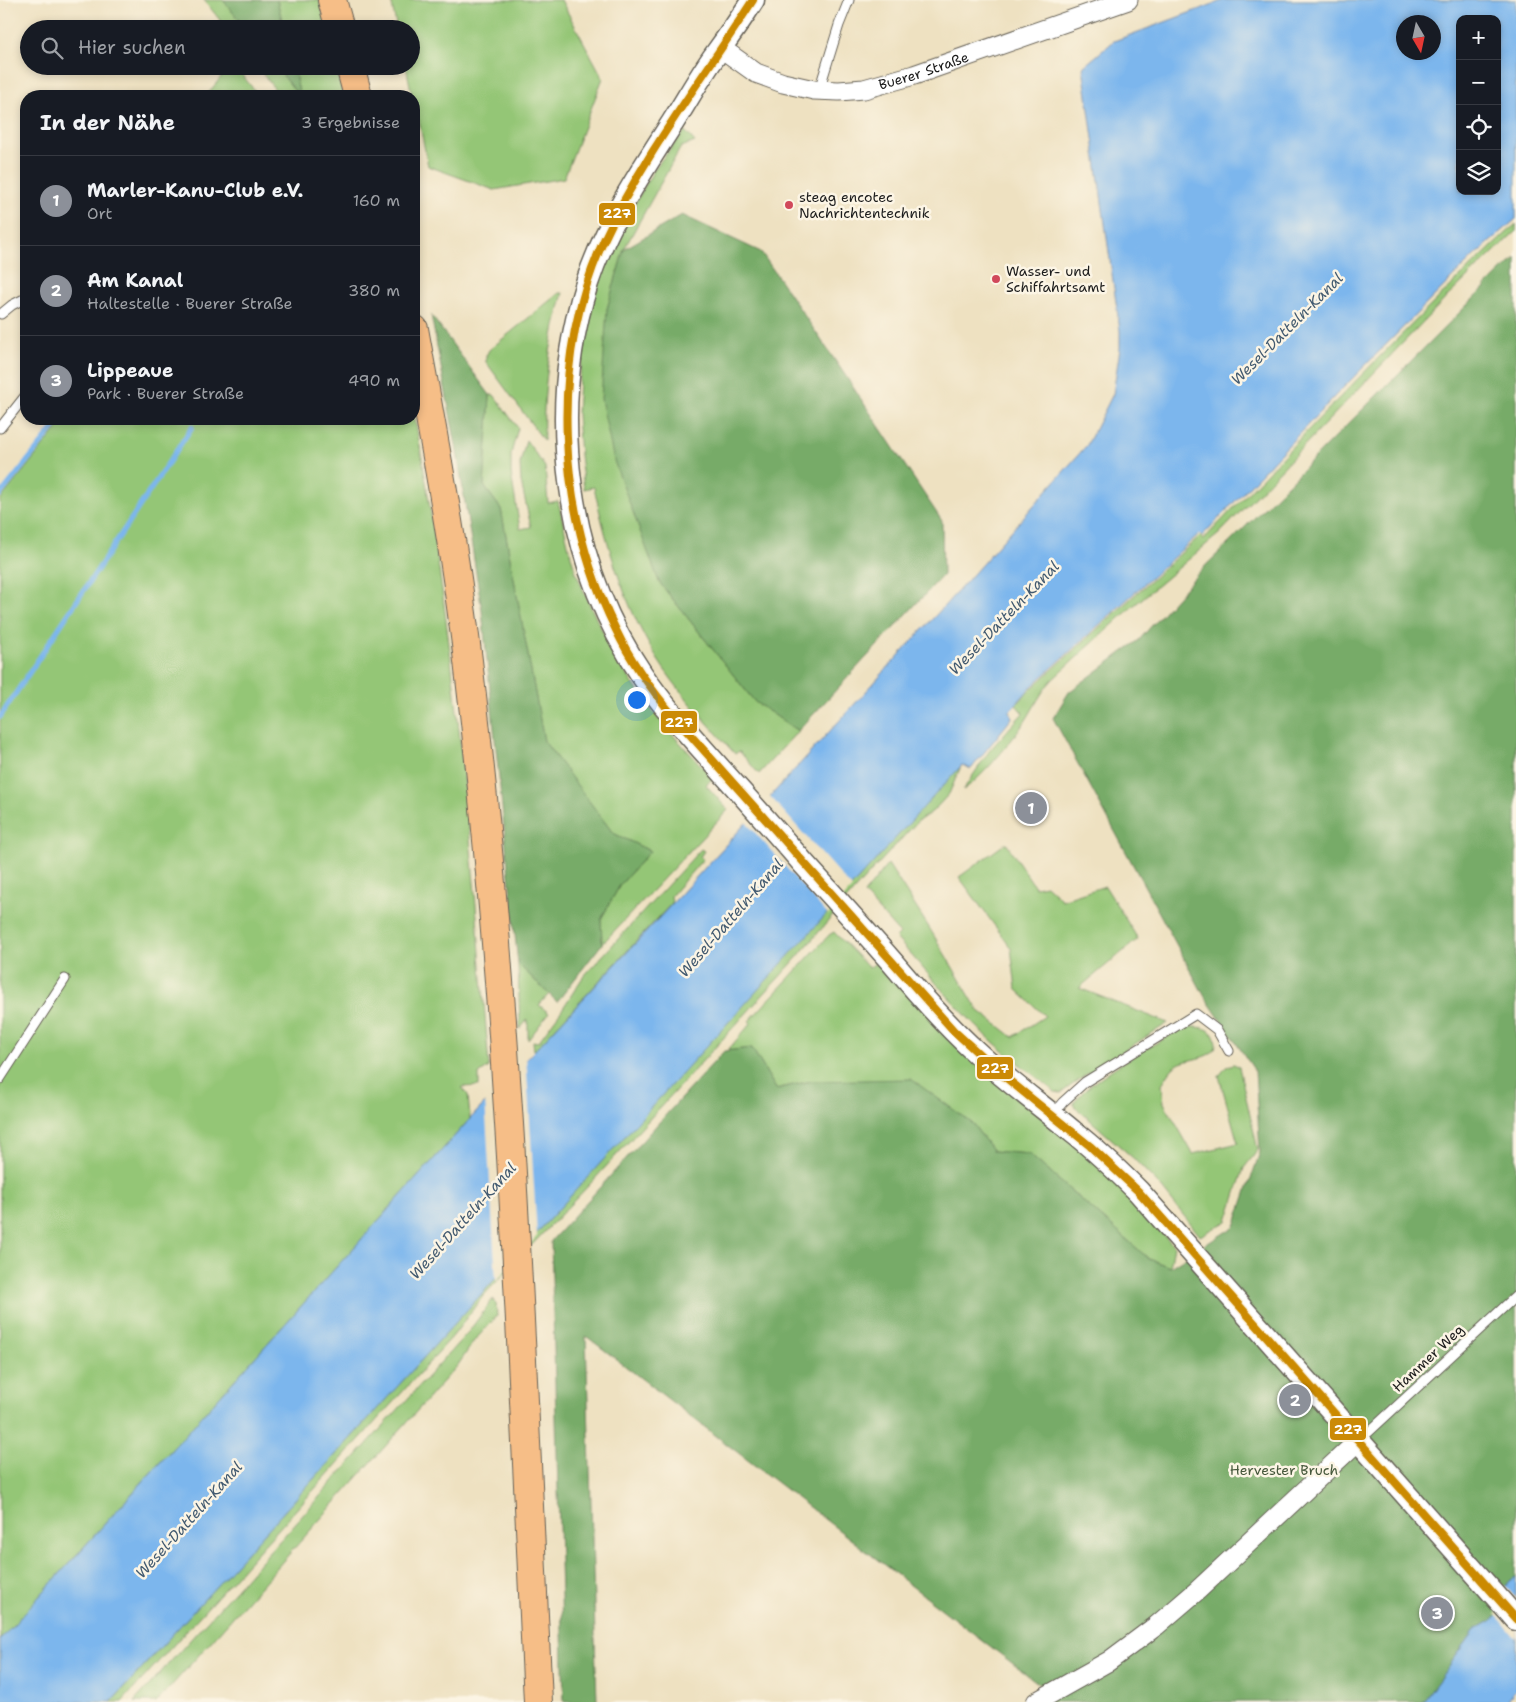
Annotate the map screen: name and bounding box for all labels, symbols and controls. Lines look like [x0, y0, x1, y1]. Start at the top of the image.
north arrow [1396, 15, 1441, 60]
map controls [1456, 15, 1501, 195]
button: + [1456, 15, 1501, 60]
search box [20, 20, 420, 75]
icon: search [38, 34, 66, 62]
text: Hier suchen [78, 35, 186, 60]
street label: Buerer Straße [876, 48, 971, 94]
button: − [1456, 60, 1501, 105]
button: locate [1456, 105, 1501, 150]
text: In der Nähe [40, 109, 175, 137]
text: 3 Ergebnisse [301, 112, 400, 133]
button: layers [1456, 150, 1501, 195]
text: Marler-Kanu-Club e.V. [87, 178, 303, 203]
place label: steag encotec Nachrichtentechnik [799, 188, 930, 222]
text: 1 [52, 190, 60, 211]
text: 160 m [353, 190, 400, 211]
marker: steag encotec Nachrichtentechnik [783, 199, 795, 211]
line badge: 227 [598, 202, 636, 226]
text: Ort [87, 203, 113, 224]
text: 227 [603, 204, 631, 222]
place label: Wasser- und Schiffahrtsamt [1006, 262, 1105, 296]
text: Am Kanal [87, 268, 183, 293]
water label: Wesel-Datteln-Kanal [1227, 268, 1348, 389]
marker: Wasser- und Schiffahrtsamt [990, 273, 1002, 285]
text: 2 [50, 280, 62, 301]
text: 380 m [348, 280, 400, 301]
text: Haltestelle · Buerer Straße [87, 293, 293, 314]
text: Lippeaue [87, 358, 173, 383]
text: 3 [50, 370, 62, 391]
text: 490 m [348, 370, 400, 391]
text: Park · Buerer Straße [87, 383, 244, 404]
water label: Wesel-Datteln-Kanal [944, 557, 1064, 679]
your location [624, 687, 650, 713]
line badge: 227 [660, 710, 698, 734]
text: 227 [665, 713, 693, 731]
pin: 1 [1015, 789, 1047, 827]
water label: Wesel-Datteln-Kanal [674, 854, 788, 981]
line badge: 227 [976, 1056, 1014, 1080]
text: 227 [981, 1059, 1009, 1077]
water label: Wesel-Datteln-Kanal [405, 1158, 521, 1284]
street label: Hammer Weg [1389, 1320, 1467, 1396]
pin: 2 [1279, 1381, 1311, 1419]
line badge: 227 [1329, 1417, 1367, 1441]
text: 227 [1334, 1420, 1362, 1438]
water label: Wesel-Datteln-Kanal [131, 1457, 247, 1583]
park label: Hervester Bruch [1230, 1461, 1338, 1479]
pin: 3 [1421, 1594, 1453, 1632]

